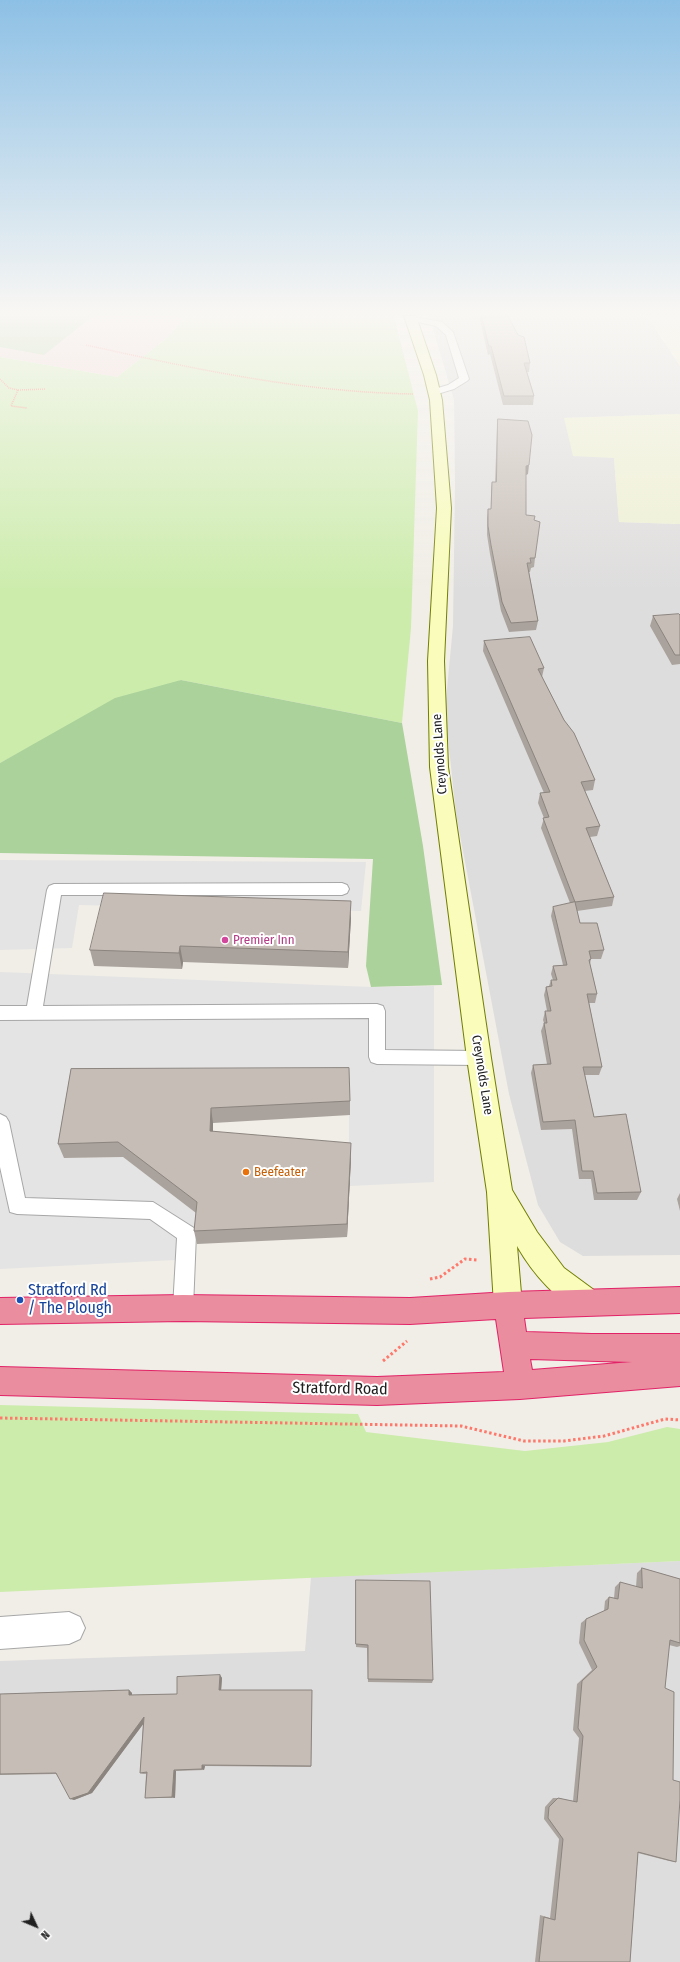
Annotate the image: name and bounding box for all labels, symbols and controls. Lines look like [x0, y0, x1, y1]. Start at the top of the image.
street label: Creynolds Lane [429, 713, 451, 795]
place label: Premier Inn [233, 932, 295, 948]
marker: Premier Inn [220, 935, 230, 945]
street label: Creynolds Lane [468, 1034, 496, 1116]
place label: Beefeater [254, 1164, 305, 1180]
marker: Beefeater [241, 1167, 251, 1177]
place label: Stratford Rd / The Plough [28, 1281, 112, 1319]
marker: Stratford Rd / The Plough [15, 1295, 25, 1305]
street label: Stratford Road [292, 1379, 388, 1399]
north arrow [16, 1906, 56, 1946]
text: N [38, 1928, 52, 1942]

